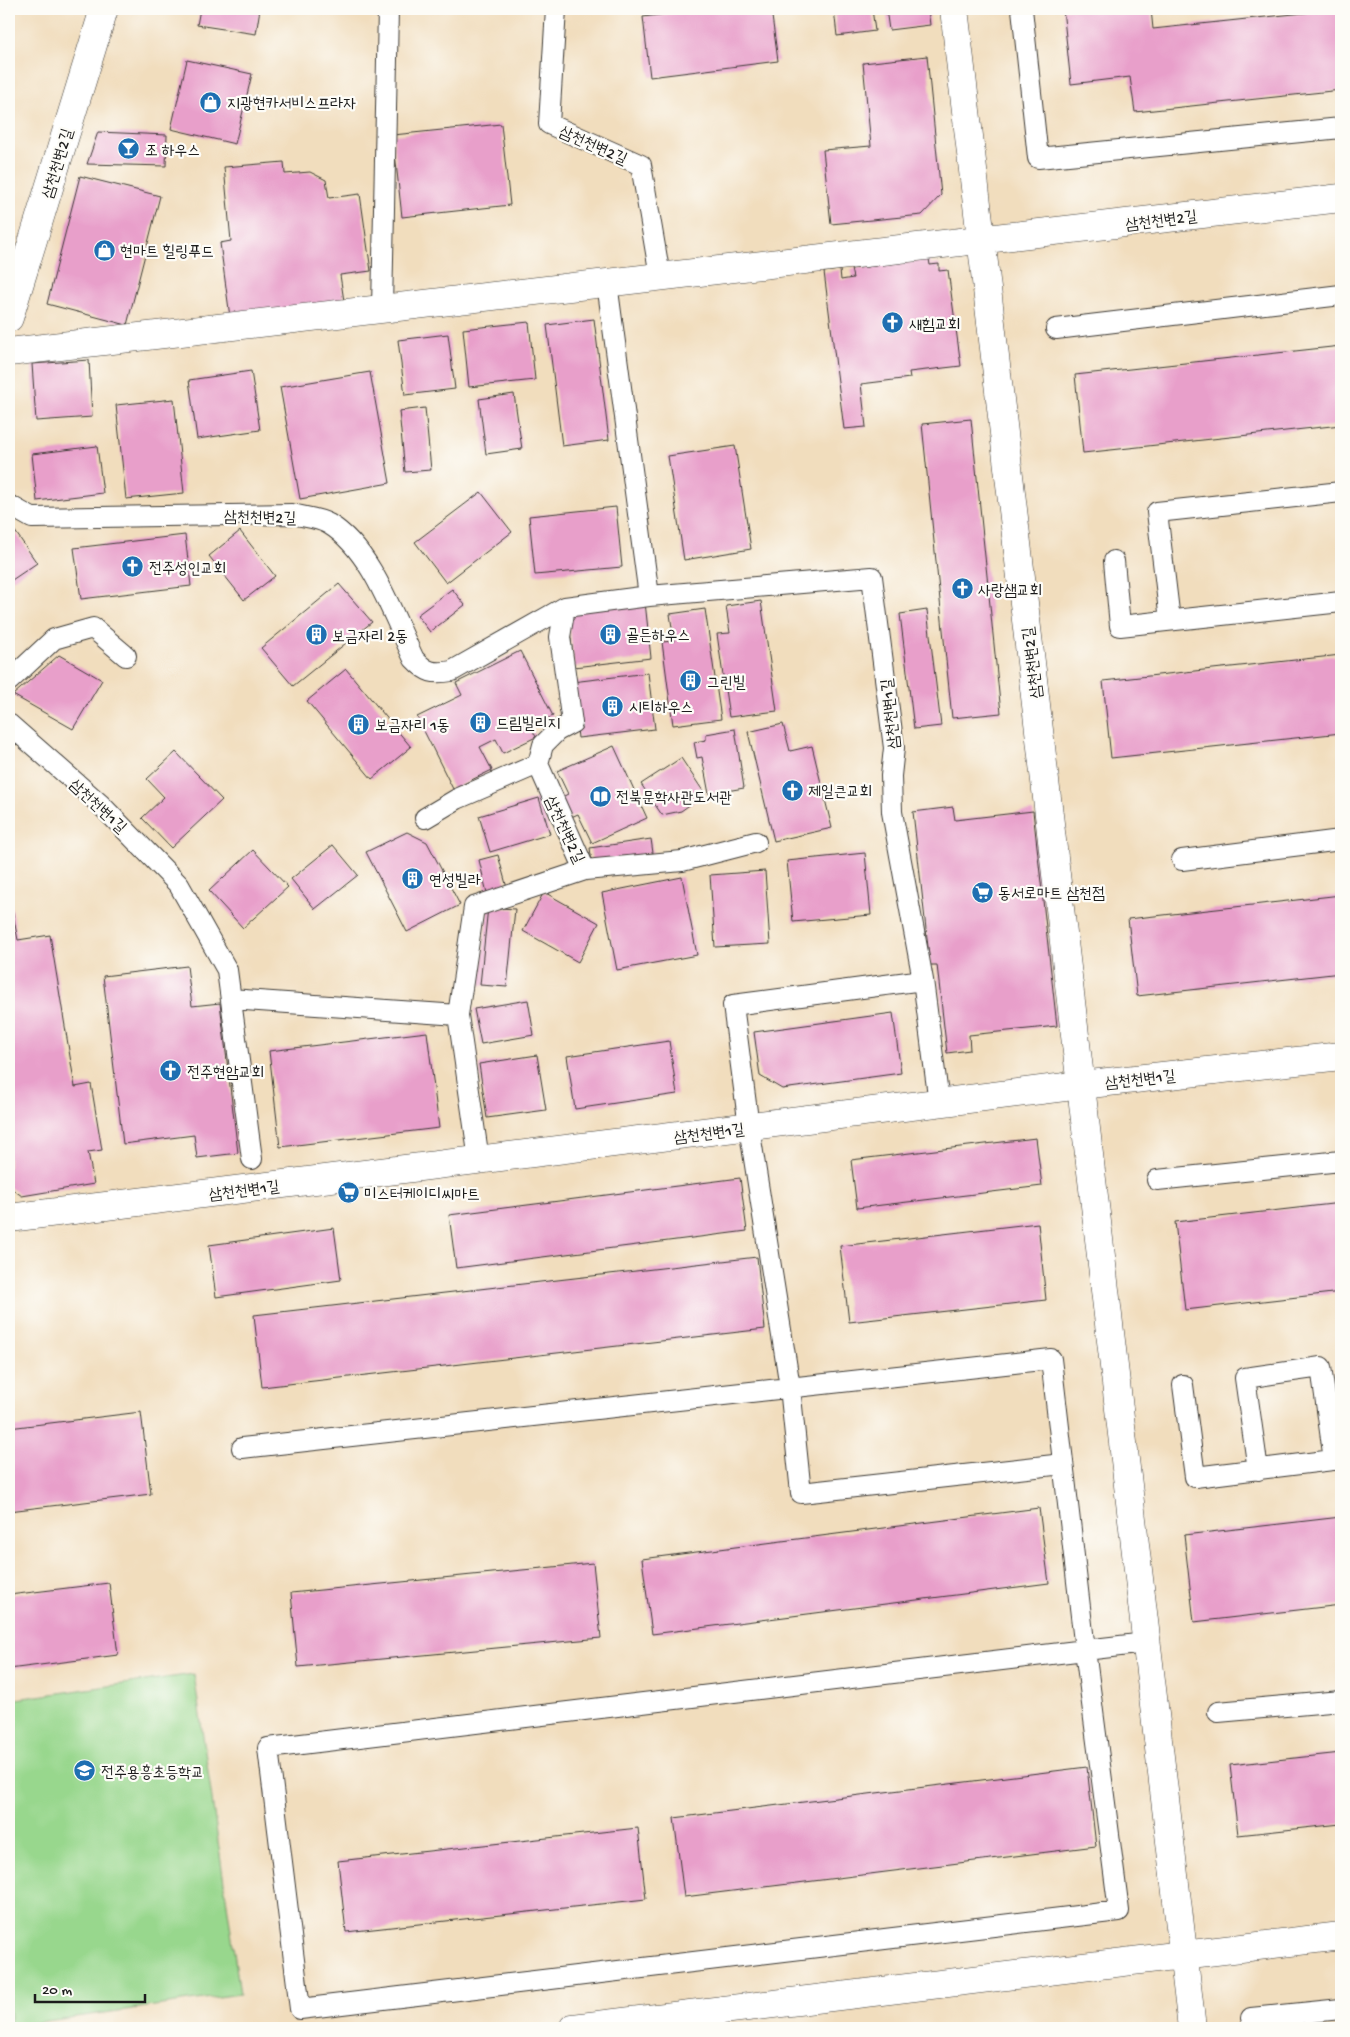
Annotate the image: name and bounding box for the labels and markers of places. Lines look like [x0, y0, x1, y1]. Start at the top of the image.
shop icon: 지광현카서비스프라자 [199, 90, 223, 114]
place label: 지광현카서비스프라자 [227, 96, 356, 115]
bar icon: 조 하우스 [117, 137, 141, 161]
place label: 조 하우스 [145, 143, 200, 162]
shop icon: 현마트 힐링푸드 [92, 238, 116, 262]
place label: 현마트 힐링푸드 [120, 243, 214, 263]
church icon: 새힘교회 [881, 311, 905, 335]
place label: 새힘교회 [909, 317, 961, 336]
church icon: 전주성인교회 [121, 555, 145, 579]
place label: 전주성인교회 [149, 561, 226, 580]
church icon: 사랑샘교회 [950, 577, 974, 601]
place label: 사랑샘교회 [978, 583, 1042, 602]
building icon: 골든하우스 [598, 622, 622, 646]
building icon: 보금자리 2동 [304, 623, 328, 647]
place label: 골든하우스 [626, 628, 690, 647]
place label: 보금자리 2동 [332, 629, 408, 648]
building icon: 그린빌 [679, 669, 703, 693]
place label: 그린빌 [707, 675, 746, 694]
building icon: 시티하우스 [601, 694, 625, 718]
place label: 시티하우스 [629, 700, 693, 719]
building icon: 드림빌리지 [468, 710, 492, 734]
building icon: 보금자리 1동 [347, 712, 371, 736]
place label: 드림빌리지 [496, 716, 560, 735]
place label: 보금자리 1동 [375, 718, 450, 737]
church icon: 제일큰교회 [780, 778, 804, 802]
library icon: 전북문학사관도서관 [588, 784, 612, 808]
place label: 제일큰교회 [808, 784, 872, 803]
place label: 전북문학사관도서관 [616, 790, 732, 809]
building icon: 연성빌라 [401, 867, 425, 891]
place label: 연성빌라 [429, 873, 481, 892]
supermarket icon: 동서로마트 삼천점 [970, 880, 994, 904]
place label: 동서로마트 삼천점 [998, 886, 1105, 905]
church icon: 전주현암교회 [159, 1059, 183, 1083]
place label: 전주현암교회 [187, 1065, 264, 1084]
supermarket icon: 미스터케이디씨마트 [336, 1181, 360, 1205]
place label: 미스터케이디씨마트 [364, 1187, 480, 1206]
school or university icon: 전주용흥초등학교 [73, 1759, 97, 1783]
place label: 전주용흥초등학교 [101, 1764, 204, 1784]

